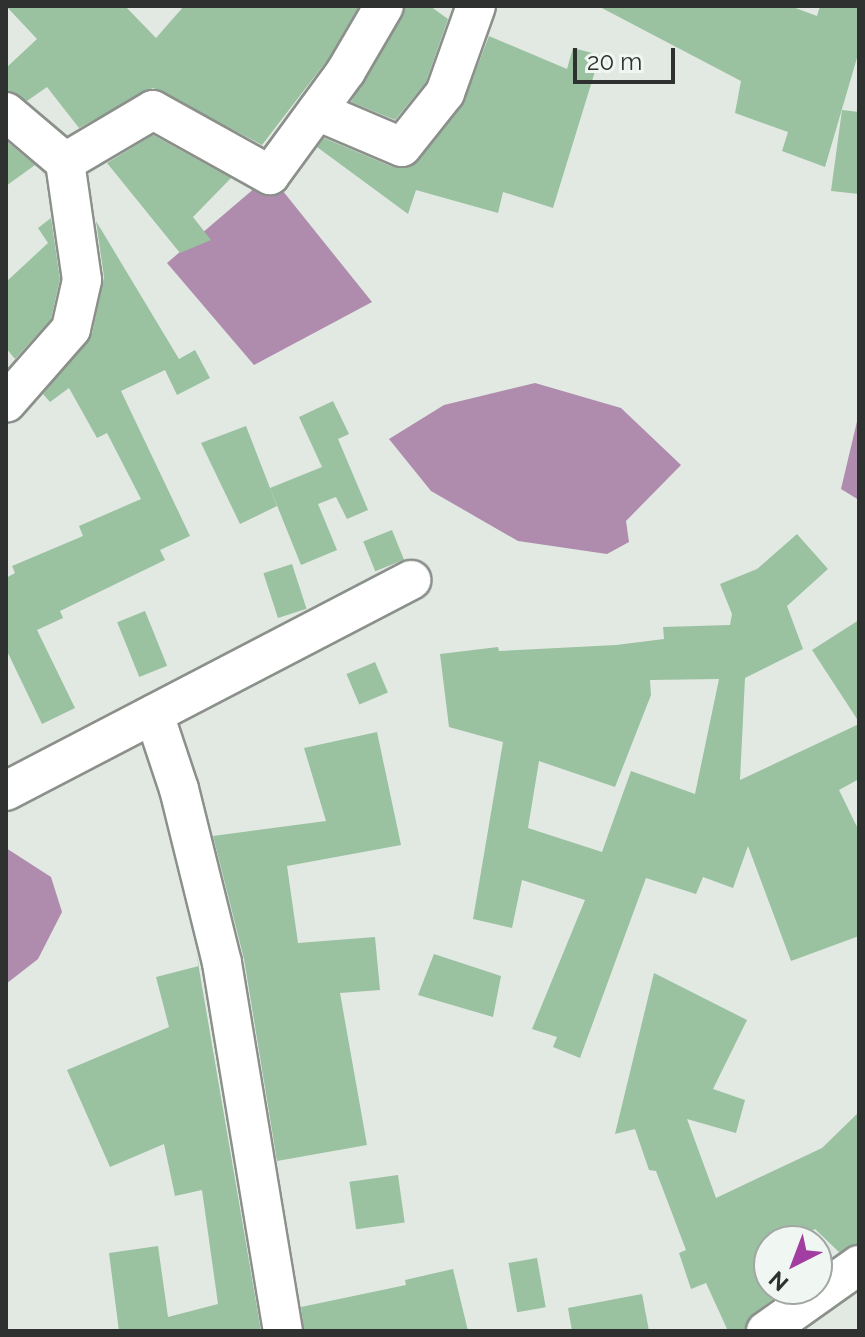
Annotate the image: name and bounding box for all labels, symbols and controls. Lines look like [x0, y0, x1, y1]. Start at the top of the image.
scale bar [577, 32, 679, 82]
text: 20 m [587, 47, 642, 76]
north arrow [753, 1225, 833, 1305]
text: N [763, 1266, 793, 1297]

